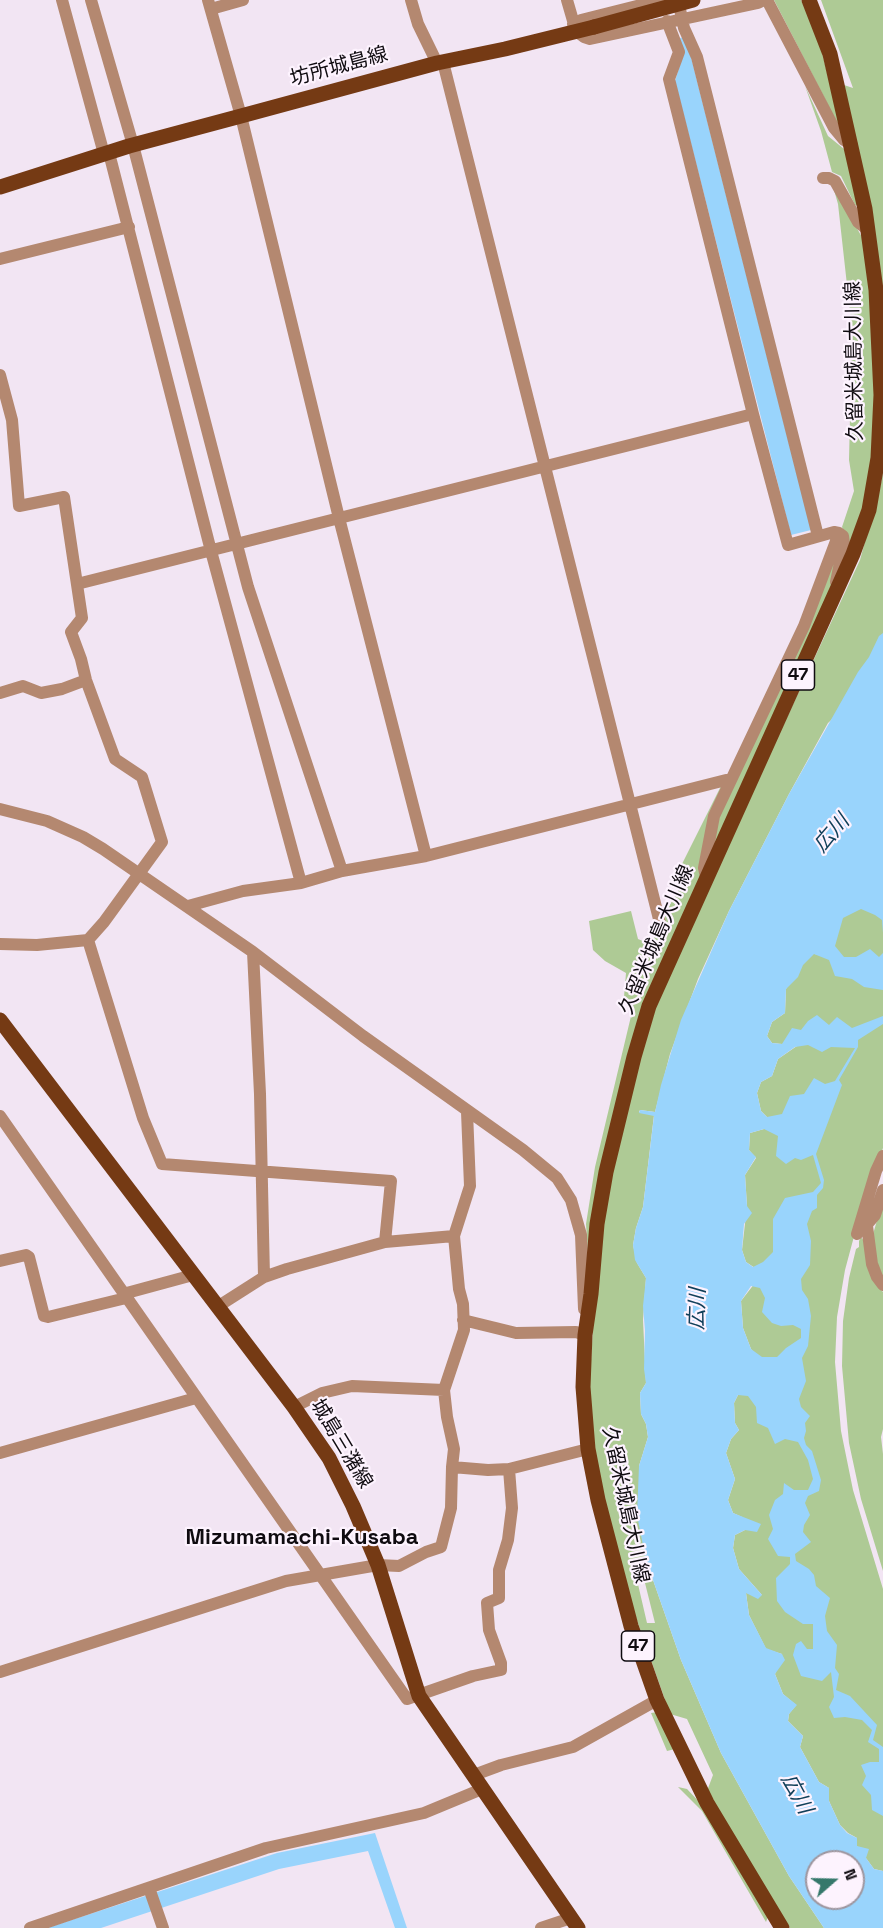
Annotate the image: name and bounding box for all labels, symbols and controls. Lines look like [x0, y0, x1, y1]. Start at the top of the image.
street label: 坊所城島線 [288, 42, 390, 92]
street label: 久留米城島大川線 [842, 281, 868, 441]
road number: 47 [782, 660, 814, 690]
water label: 広川 [809, 810, 855, 858]
street label: 久留米城島大川線 [615, 862, 699, 1018]
water label: 広川 [685, 1288, 711, 1330]
street label: 城島三潴線 [305, 1395, 377, 1493]
street label: 久留米城島大川線 [597, 1424, 653, 1586]
district label: Mizumamachi-Kusaba [186, 1525, 418, 1551]
road number: 47 [622, 1631, 654, 1661]
water label: 広川 [775, 1770, 817, 1818]
north arrow [805, 1850, 865, 1910]
text: N [839, 1866, 862, 1883]

